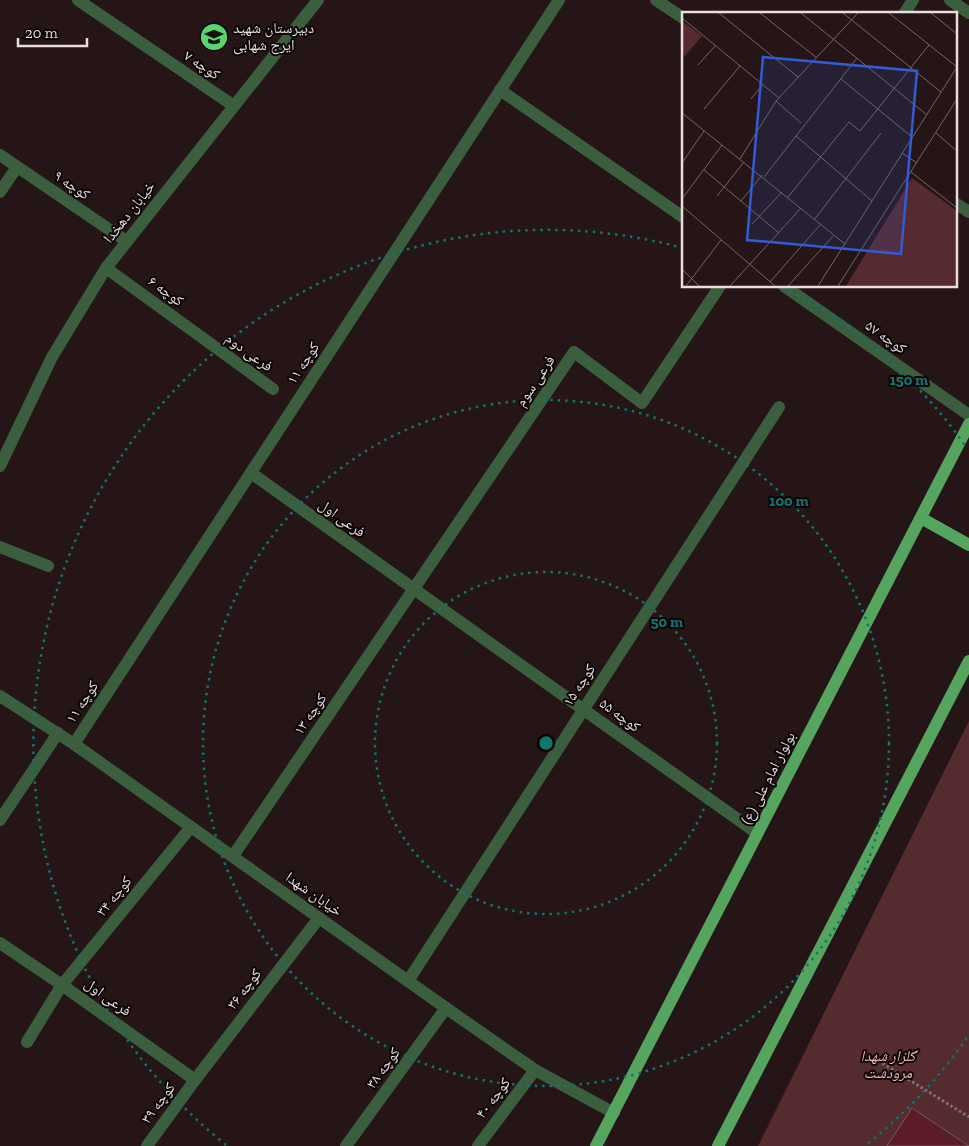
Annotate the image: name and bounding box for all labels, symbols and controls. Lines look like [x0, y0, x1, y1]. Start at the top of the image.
inset map [682, 12, 956, 288]
scale bar [18, 15, 86, 47]
place label: دبیرستان شهید ایرج شهابی [233, 19, 314, 55]
school or university icon: دبیرستان شهید ایرج شهابی [199, 22, 229, 52]
text: 20 m [25, 24, 58, 42]
street label: کوچه ۷ [180, 46, 224, 84]
street label: کوچه ۹ [50, 166, 94, 204]
street label: خیابان دهخدا [99, 177, 160, 247]
street label: کوچه ۶ [145, 272, 187, 310]
street label: کوچه ۵۷ [862, 316, 910, 358]
street label: فرعی دوم [221, 329, 276, 376]
street label: کوچه ۱۱ [283, 339, 323, 387]
street label: فرعی سوم [511, 352, 559, 411]
text: 150 m [890, 371, 928, 389]
text: 100 m [769, 492, 809, 510]
street label: فرعی اول [315, 495, 369, 542]
text: 50 m [651, 613, 683, 631]
street label: کوچه ۱۵ [559, 661, 599, 709]
street label: کوچه ۱۱ [62, 678, 102, 726]
street label: کوچه ۱۳ [290, 690, 330, 738]
street label: کوچه ۵۵ [596, 694, 644, 736]
street label: بولوار امام علی (ع) [737, 729, 800, 828]
centre of rings [537, 734, 555, 752]
street label: خیابان شهدا [282, 868, 346, 921]
street label: کوچه ۳۴ [92, 872, 136, 920]
street label: کوچه ۳۶ [223, 965, 265, 1013]
street label: فرعی اول [81, 974, 135, 1021]
street label: کوچه ۳۸ [362, 1044, 404, 1092]
park label: گلزار شهدا مرودشت [861, 1047, 919, 1082]
street label: کوچه ۴۰ [472, 1074, 514, 1122]
street label: کوچه ۳۹ [137, 1079, 179, 1127]

